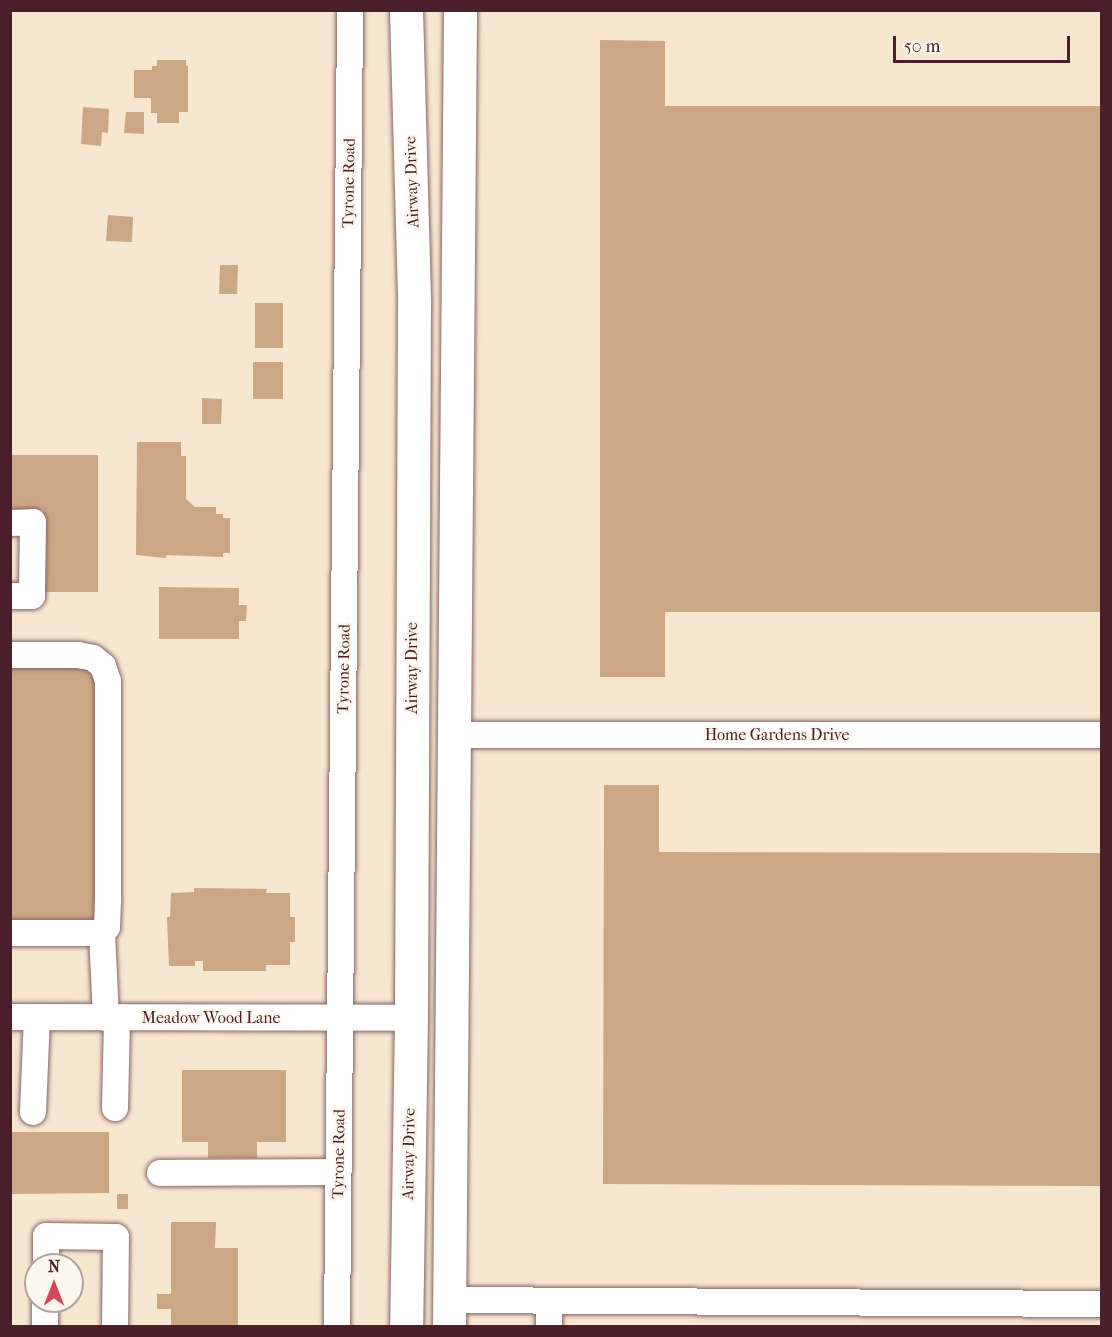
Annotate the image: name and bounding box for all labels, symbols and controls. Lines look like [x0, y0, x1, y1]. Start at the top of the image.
scale bar [896, 24, 1073, 62]
text: 50 m [904, 36, 940, 57]
street label: Airway Drive [401, 136, 423, 228]
street label: Tyrone Road [339, 138, 359, 228]
street label: Airway Drive [402, 622, 422, 714]
street label: Tyrone Road [334, 624, 354, 714]
street label: Home Gardens Drive [705, 725, 849, 745]
street label: Meadow Wood Lane [142, 1008, 280, 1028]
street label: Airway Drive [399, 1108, 419, 1200]
street label: Tyrone Road [329, 1109, 349, 1199]
north arrow [24, 1253, 84, 1313]
text: N [48, 1257, 60, 1276]

